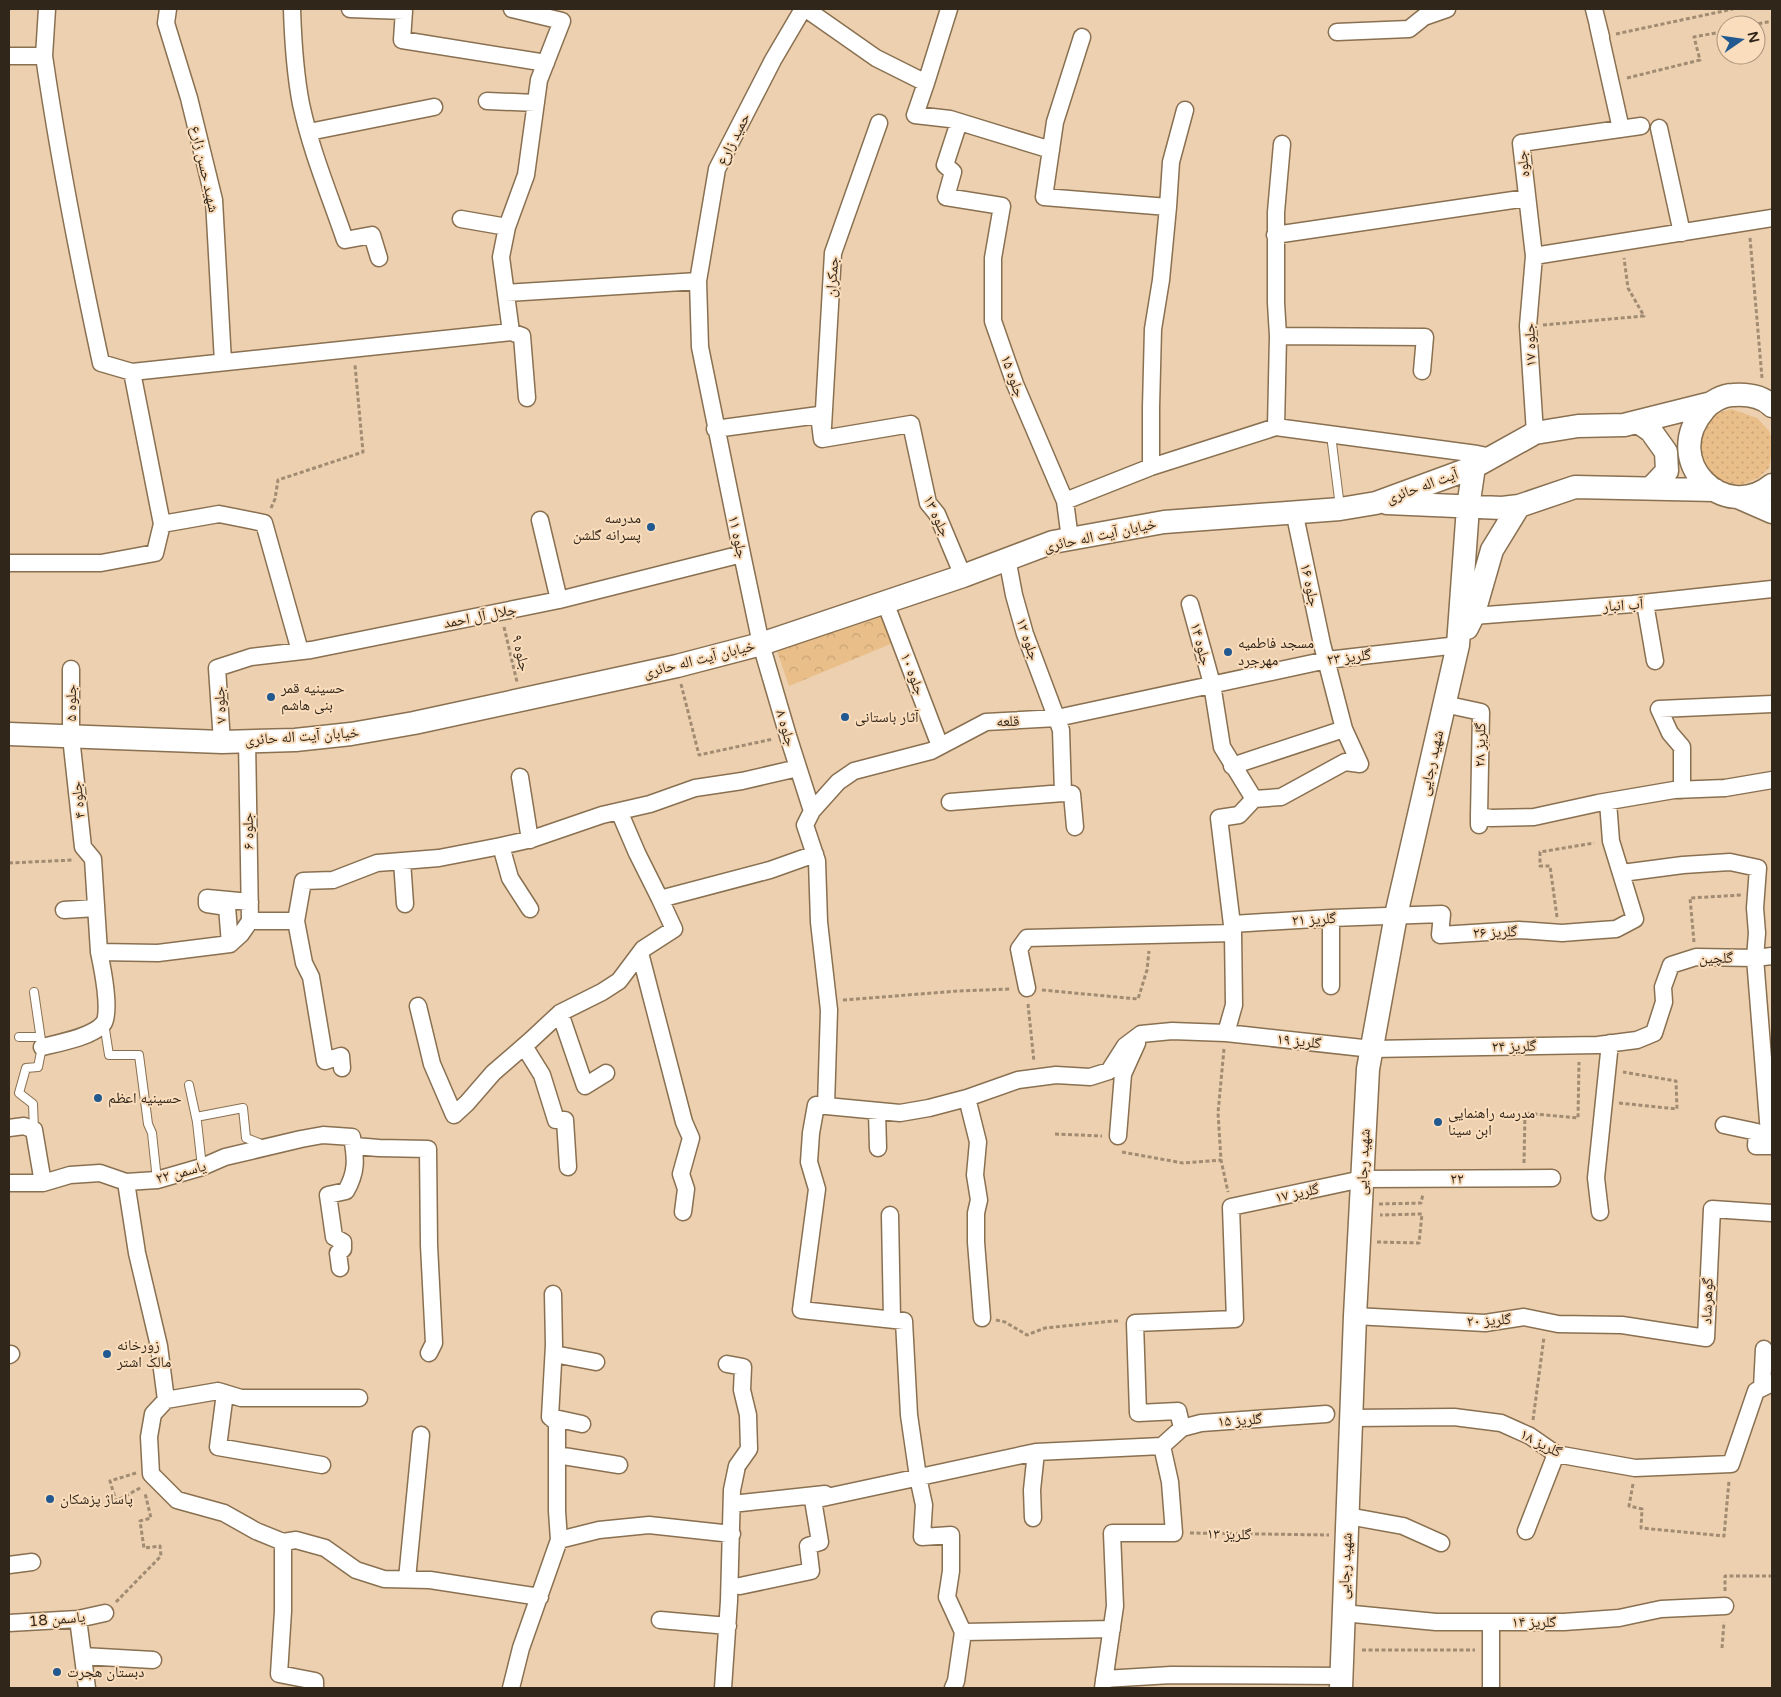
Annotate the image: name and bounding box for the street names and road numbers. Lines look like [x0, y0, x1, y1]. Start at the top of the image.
street label: حمید زارع [712, 109, 755, 169]
street label: شهید حسن زارع [186, 124, 223, 214]
street label: جلوه [1512, 149, 1534, 178]
street label: جمکران [822, 255, 843, 298]
street label: جلوه ۱۷ [1520, 322, 1540, 367]
street label: جلوه ۱۵ [997, 352, 1029, 400]
street label: آیت اله حائری [1384, 464, 1462, 508]
street label: جلوه ۱۳ [920, 492, 955, 540]
street label: جلوه ۱۱ [725, 514, 751, 561]
street label: خیابان آیت اله حائری [1042, 514, 1158, 557]
street label: جلوه ۱۶ [1297, 562, 1323, 609]
street label: آب انبار [1601, 595, 1645, 615]
street label: جلال آل احمد [442, 600, 519, 633]
street label: جلوه ۱۲ [1012, 615, 1044, 663]
street label: جلوه ۱۴ [1187, 621, 1215, 668]
street label: جلوه ۹ [508, 633, 534, 674]
street label: خیابان آیت اله حائری [641, 636, 757, 683]
street label: گلریز ۲۳ [1326, 645, 1373, 669]
street label: جلوه ۱۰ [897, 650, 929, 698]
street label: جلوه ۵ [62, 684, 80, 722]
street label: جلوه ۷ [210, 686, 230, 724]
street label: جلوه ۸ [772, 708, 800, 749]
street label: قلعه [996, 712, 1020, 730]
street label: گلریز ۲۸ [1471, 722, 1489, 767]
street label: خیابان آیت اله حائری [244, 723, 360, 750]
street label: شهید رجایی [1415, 728, 1448, 798]
street label: جلوه ۴ [67, 780, 89, 819]
street label: جلوه ۶ [239, 812, 257, 850]
street label: گلریز ۲۱ [1291, 909, 1337, 929]
street label: گلریز ۲۶ [1472, 922, 1518, 942]
street label: گلچین [1699, 949, 1734, 968]
street label: گلریز ۱۹ [1276, 1030, 1322, 1052]
street label: گلریز ۲۴ [1492, 1037, 1537, 1055]
street label: شهید رجایی [1352, 1128, 1375, 1196]
street label: یاسمن ۲۲ [154, 1157, 209, 1188]
street label: ۲۲ [1450, 1170, 1464, 1188]
street label: گلریز ۱۷ [1273, 1179, 1321, 1206]
street label: گوهرشاد [1697, 1277, 1717, 1325]
street label: گلریز ۲۰ [1466, 1310, 1512, 1330]
street label: گلریز ۱۵ [1217, 1409, 1263, 1431]
street label: گلریز ۱۸ [1517, 1425, 1565, 1461]
street label: گلریز ۱۳ [1207, 1525, 1252, 1543]
street label: شهید رجایی [1334, 1532, 1357, 1600]
street label: یاسمن 18 [28, 1608, 86, 1631]
street label: گلریز ۱۴ [1512, 1613, 1557, 1631]

